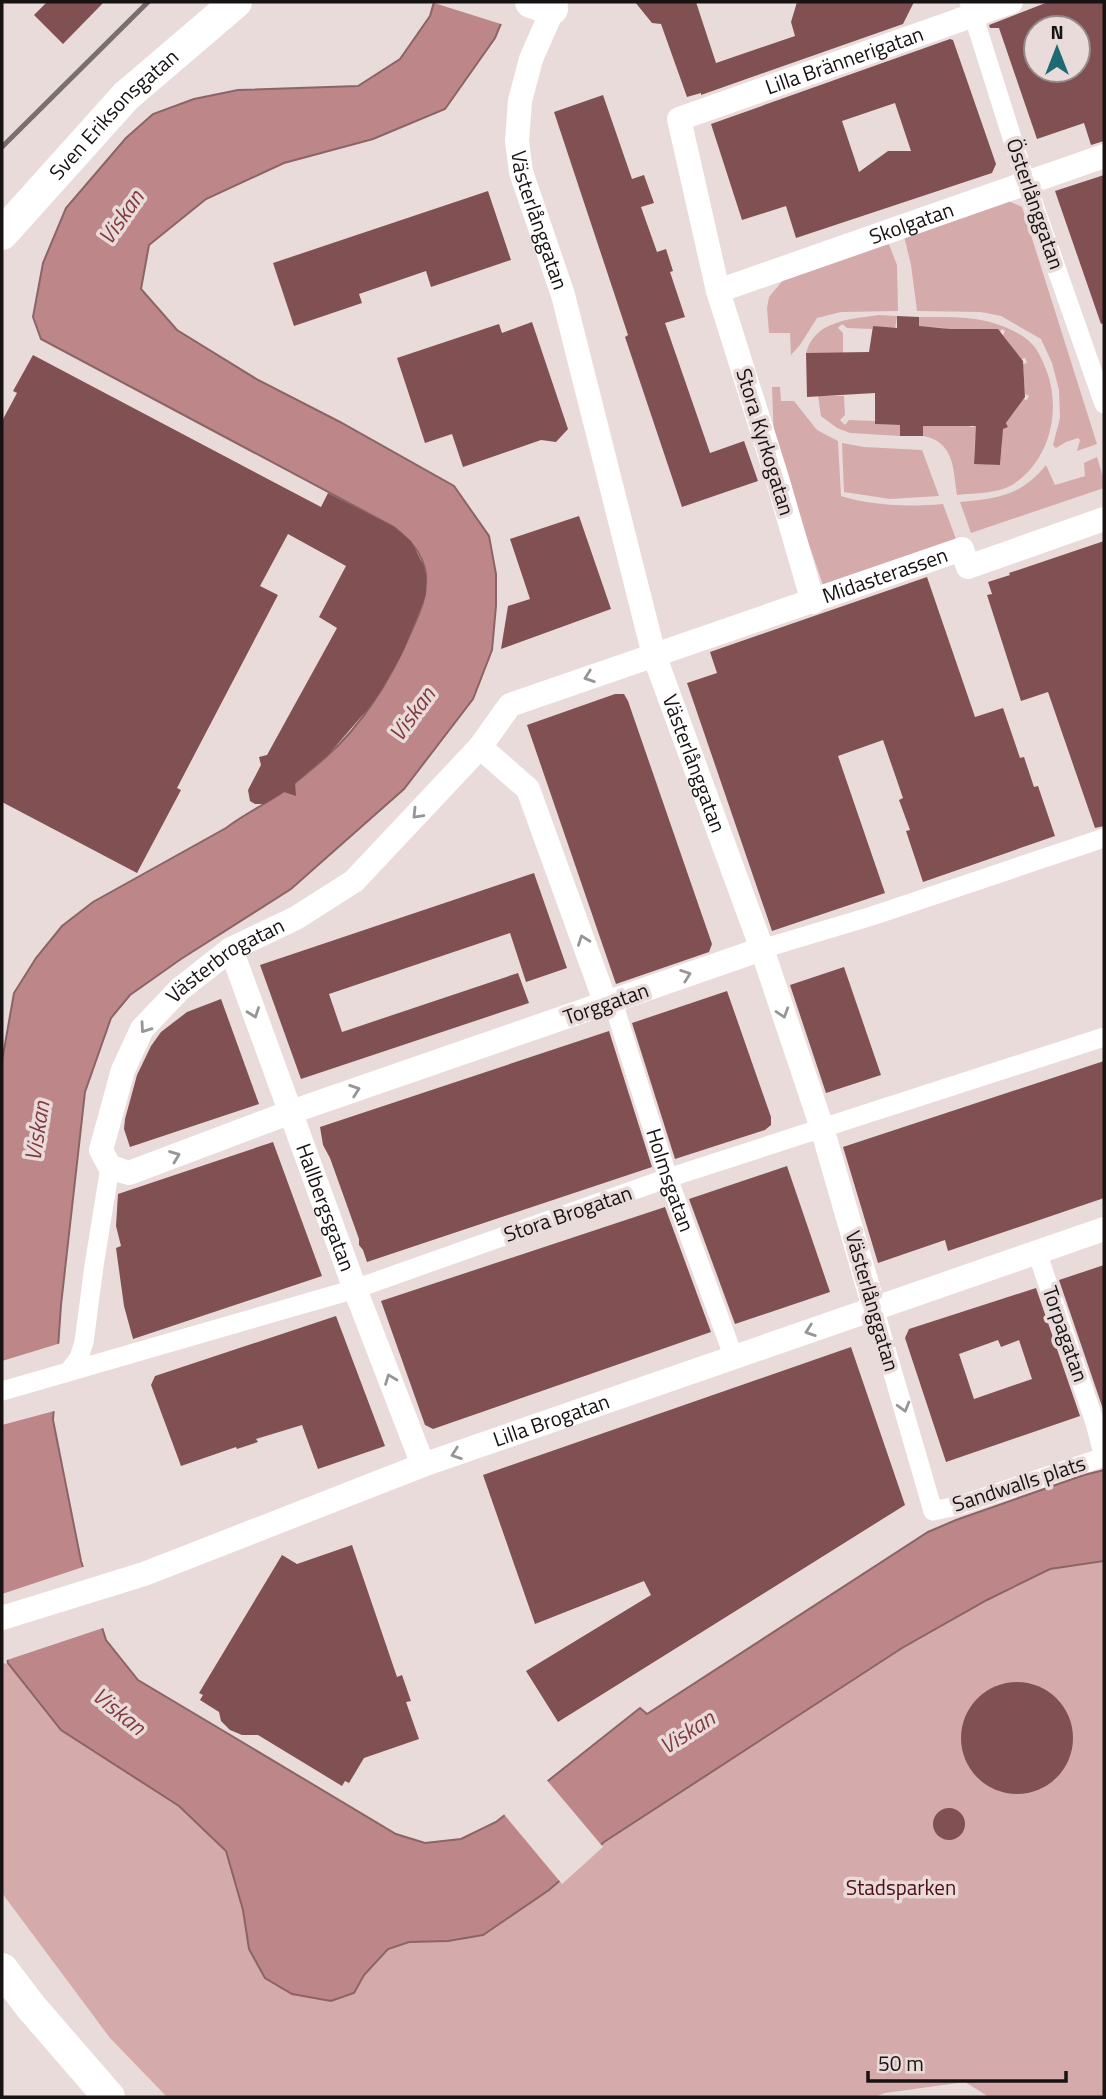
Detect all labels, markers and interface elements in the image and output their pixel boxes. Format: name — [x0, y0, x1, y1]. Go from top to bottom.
north arrow — [1022, 14, 1092, 84]
street label: Lilla Brännerigatan — [761, 17, 928, 102]
text: N — [1050, 17, 1064, 46]
street label: Sven Eriksonsgatan — [41, 41, 185, 187]
street label: Österlånggatan — [999, 134, 1073, 274]
street label: Västerlånggatan — [503, 148, 577, 294]
water label: Viskan — [89, 182, 152, 251]
street label: Skolgatan — [865, 193, 958, 252]
street label: Stora Kyrkogatan — [728, 364, 804, 519]
street label: Midasterassen — [818, 538, 952, 611]
one-way arrow — [583, 669, 596, 683]
water label: Viskan — [380, 679, 444, 748]
street label: Västerlånggatan — [655, 690, 735, 837]
one-way arrow — [412, 806, 425, 819]
street label: Västerbrogatan — [158, 909, 289, 1010]
one-way arrow — [577, 934, 591, 946]
one-way arrow — [680, 969, 692, 983]
street label: Torggatan — [559, 973, 653, 1033]
one-way arrow — [246, 1006, 260, 1018]
one-way arrow — [775, 1007, 789, 1019]
one-way arrow — [141, 1020, 153, 1033]
one-way arrow — [349, 1084, 361, 1098]
water label: Viskan — [15, 1098, 59, 1163]
street label: Holmsgatan — [638, 1124, 703, 1236]
street label: Hallbergsgatan — [288, 1138, 364, 1276]
one-way arrow — [168, 1150, 180, 1164]
street label: Stora Brogatan — [499, 1176, 636, 1250]
street label: Västerlånggatan — [838, 1227, 908, 1375]
street label: Torpagatan — [1035, 1281, 1097, 1386]
one-way arrow — [804, 1323, 816, 1337]
one-way arrow — [384, 1374, 398, 1386]
street label: Lilla Brogatan — [489, 1385, 613, 1455]
one-way arrow — [895, 1401, 910, 1413]
one-way arrow — [451, 1446, 463, 1460]
street label: Sandwalls plats — [948, 1446, 1089, 1520]
water label: Viskan — [85, 1678, 154, 1743]
water label: Viskan — [652, 1700, 722, 1763]
park label: Stadsparken — [846, 1871, 956, 1903]
scale bar — [868, 2039, 1066, 2084]
text: 50 m — [878, 2047, 924, 2079]

